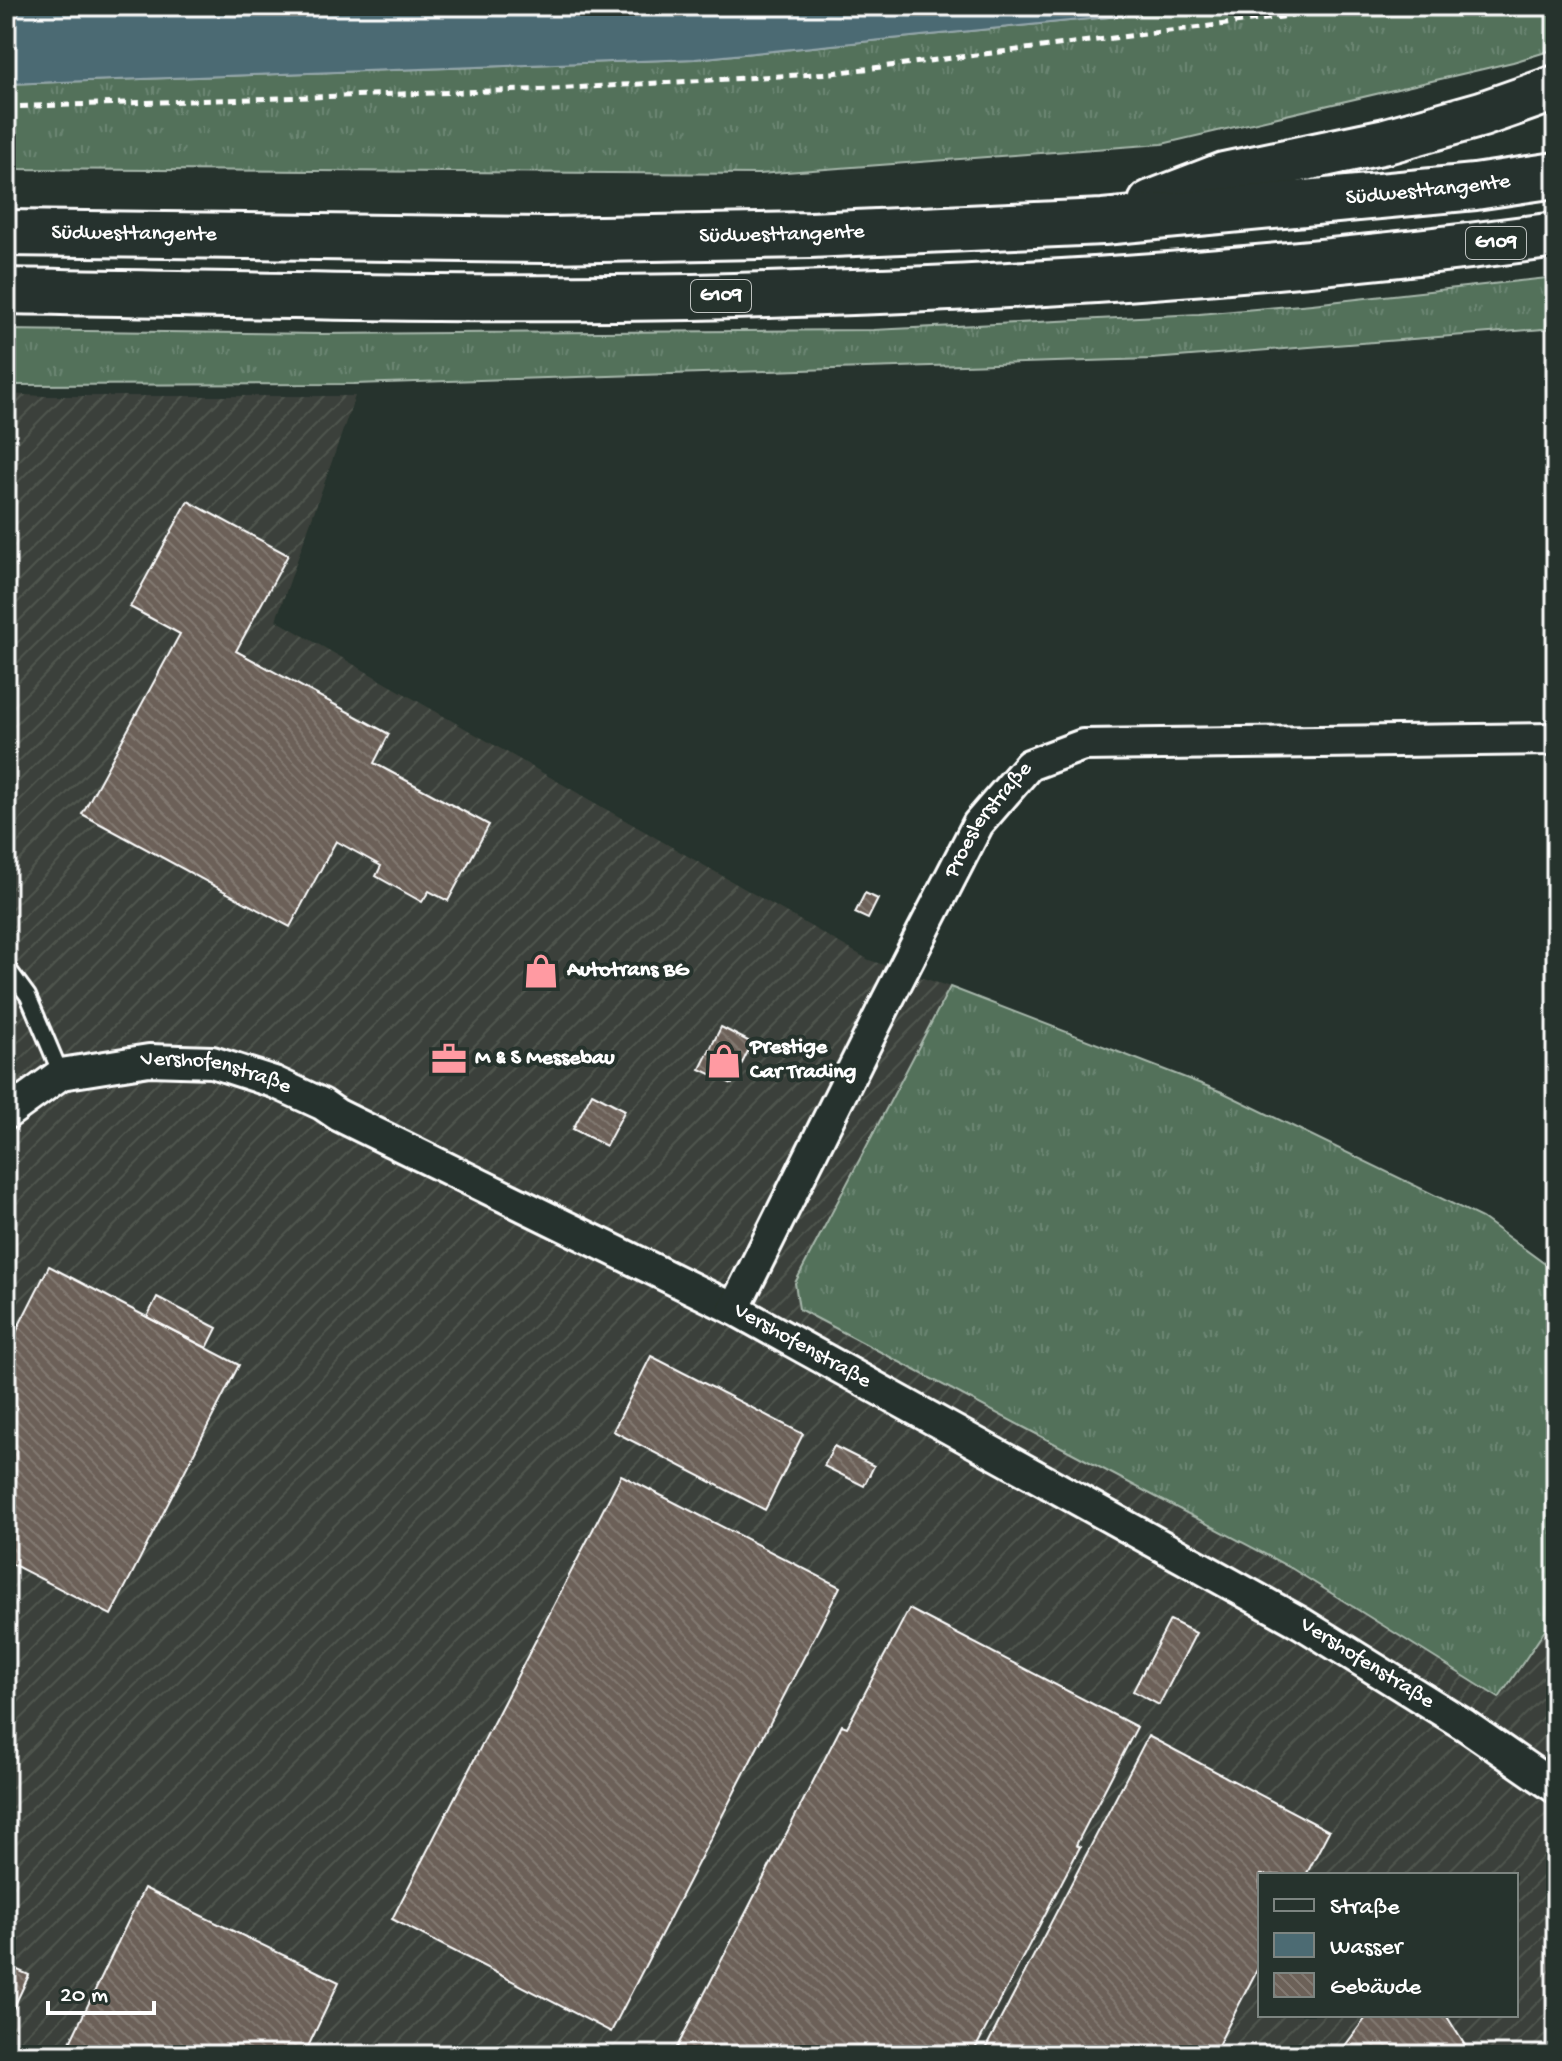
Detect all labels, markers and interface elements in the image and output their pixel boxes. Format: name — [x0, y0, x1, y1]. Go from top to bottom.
street label: Südwesttangente — [1345, 169, 1513, 212]
street label: Südwesttangente — [699, 220, 866, 250]
street label: Südwesttangente — [51, 221, 217, 249]
road number: G109 — [1466, 227, 1526, 259]
road number: G109 — [691, 280, 751, 312]
street label: Proeslerstraße — [939, 756, 1039, 884]
shop icon: Autotrans BG — [522, 952, 560, 990]
place label: Autotrans BG — [566, 958, 690, 984]
place label: Prestige Car Trading — [749, 1035, 857, 1086]
office icon: M & S Messebau — [430, 1040, 468, 1078]
shop icon: Prestige Car Trading — [705, 1042, 743, 1080]
street label: Vershofenstraße — [138, 1046, 296, 1101]
place label: M & S Messebau — [475, 1046, 615, 1072]
street label: Vershofenstraße — [728, 1298, 876, 1395]
street label: Vershofenstraße — [1294, 1612, 1439, 1716]
legend — [1258, 1873, 1518, 2017]
text: Straße — [1330, 1894, 1400, 1923]
text: Wasser — [1330, 1934, 1405, 1963]
scale bar — [48, 1965, 154, 2015]
text: Gebäude — [1330, 1974, 1422, 2003]
text: 20 m — [60, 1982, 108, 2011]

